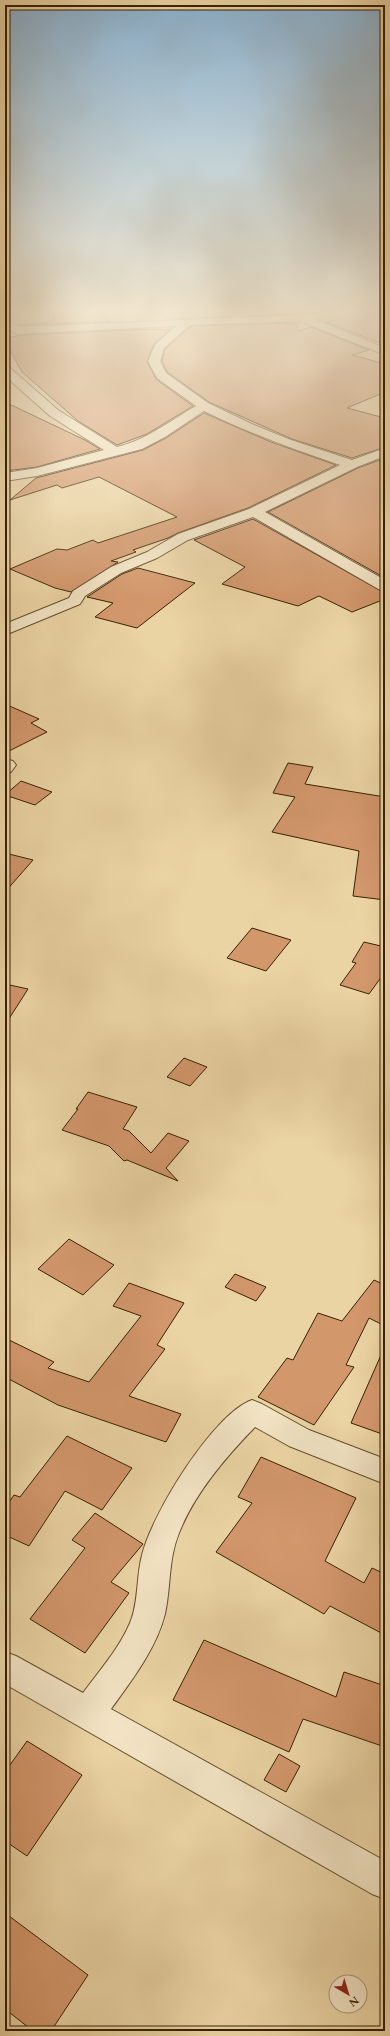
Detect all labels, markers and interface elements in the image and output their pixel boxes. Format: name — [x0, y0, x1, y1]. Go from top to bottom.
north arrow — [328, 1974, 368, 2014]
text: N — [346, 1994, 362, 2010]

